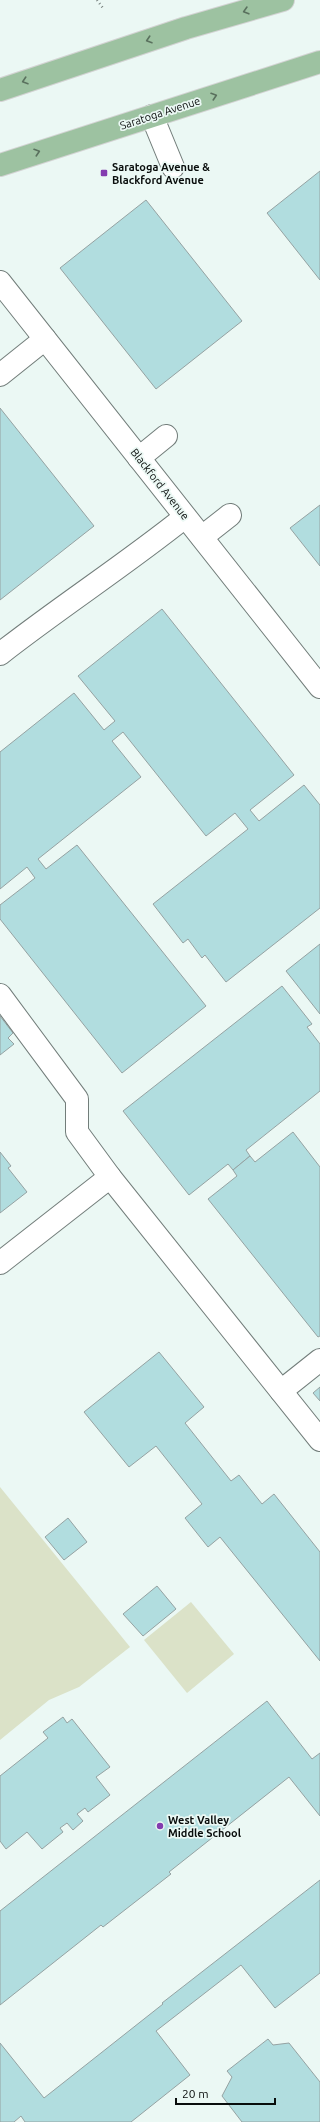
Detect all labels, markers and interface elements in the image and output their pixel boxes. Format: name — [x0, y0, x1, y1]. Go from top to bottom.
one-way arrow — [242, 6, 249, 15]
one-way arrow — [145, 36, 152, 44]
one-way arrow — [22, 76, 29, 85]
one-way arrow — [210, 92, 217, 101]
street label: Saratoga Avenue — [118, 94, 202, 132]
one-way arrow — [33, 149, 40, 157]
place label: Saratoga Avenue & Blackford Avenue — [112, 161, 210, 186]
marker: Saratoga Avenue & Blackford Avenue — [99, 168, 109, 178]
street label: Blackford Avenue — [128, 446, 192, 522]
place label: West Valley Middle School — [168, 1814, 242, 1839]
marker: West Valley Middle School — [155, 1821, 165, 1831]
scale bar — [176, 2080, 275, 2106]
text: 20 m — [182, 2087, 209, 2100]

